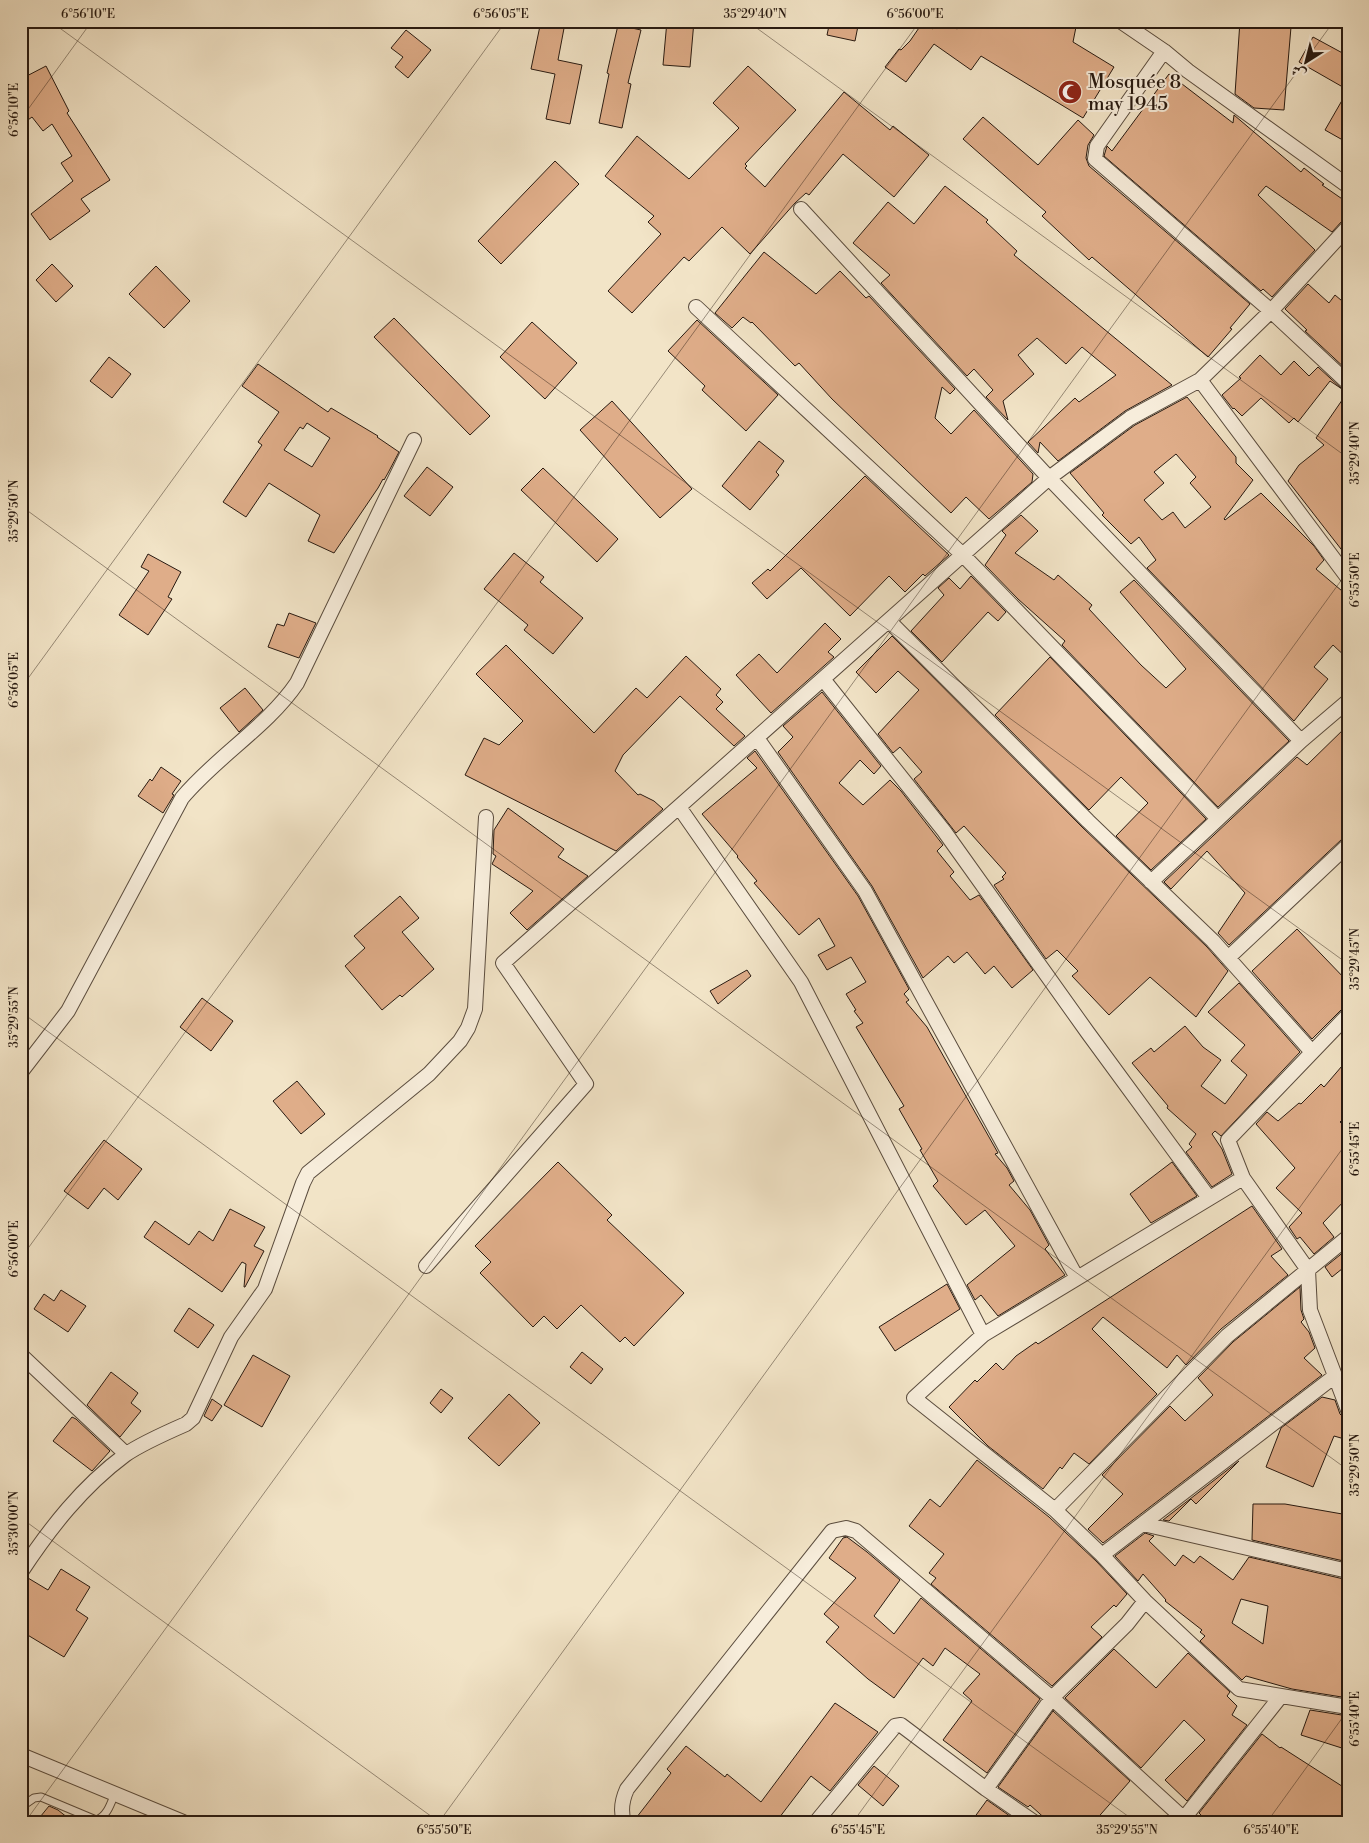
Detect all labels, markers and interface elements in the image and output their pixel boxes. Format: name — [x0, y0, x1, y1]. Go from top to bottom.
text: 6°56'10"E — [61, 7, 115, 22]
text: 6°56'05"E — [473, 7, 529, 22]
text: 35°29'40"N — [723, 7, 787, 22]
text: 6°56'00"E — [886, 7, 944, 22]
north arrow — [1282, 38, 1332, 88]
text: ش — [1288, 60, 1310, 83]
place label: Mosquée 8 may 1945 — [1088, 70, 1181, 116]
mosque icon: Mosquée 8 may 1945 — [1057, 79, 1083, 105]
text: 6°56'10"E — [7, 83, 22, 137]
text: 35°29'40"N — [1348, 421, 1363, 485]
text: 35°29'50"N — [7, 480, 22, 542]
text: 6°55'50"E — [1348, 552, 1363, 608]
text: 6°56'05"E — [7, 652, 22, 708]
text: 35°29'45"N — [1348, 928, 1363, 990]
text: 35°29'55"N — [7, 986, 22, 1048]
text: 6°55'45"E — [1348, 1122, 1363, 1176]
text: 6°56'00"E — [7, 1220, 22, 1278]
text: 35°29'50"N — [1348, 1434, 1363, 1496]
text: 35°30'00"N — [7, 1491, 22, 1555]
text: 6°55'40"E — [1348, 1691, 1363, 1747]
text: 6°55'50"E — [416, 1823, 472, 1838]
text: 6°55'45"E — [831, 1823, 885, 1838]
text: 35°29'55"N — [1096, 1823, 1158, 1838]
text: 6°55'40"E — [1243, 1823, 1299, 1838]

